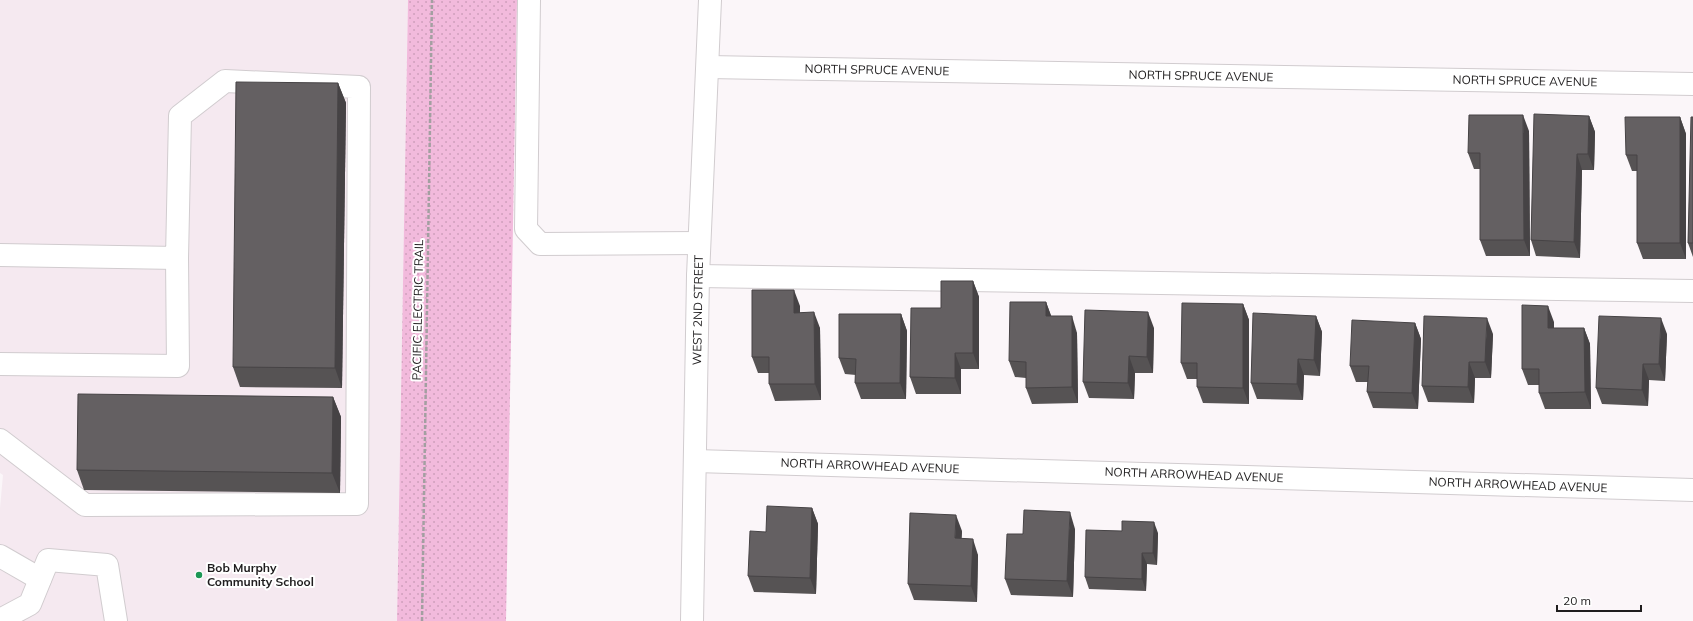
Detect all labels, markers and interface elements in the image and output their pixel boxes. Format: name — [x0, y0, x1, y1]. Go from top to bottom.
street label: NORTH SPRUCE AVENUE — [804, 61, 950, 78]
street label: NORTH SPRUCE AVENUE — [1128, 67, 1274, 84]
street label: NORTH SPRUCE AVENUE — [1452, 72, 1598, 89]
street label: PACIFIC ELECTRIC TRAIL — [409, 239, 426, 380]
street label: WEST 2ND STREET — [689, 254, 706, 365]
street label: NORTH ARROWHEAD AVENUE — [780, 455, 960, 476]
street label: NORTH ARROWHEAD AVENUE — [1104, 464, 1284, 485]
street label: NORTH ARROWHEAD AVENUE — [1428, 474, 1608, 495]
place label: Bob Murphy Community School — [207, 560, 314, 589]
marker: Bob Murphy Community School — [194, 570, 204, 580]
scale bar — [1557, 587, 1641, 613]
text: 20 m — [1563, 593, 1591, 608]

